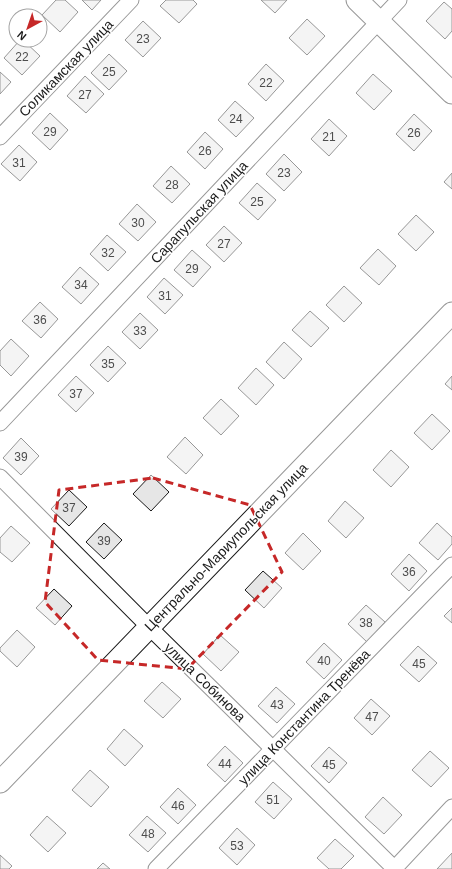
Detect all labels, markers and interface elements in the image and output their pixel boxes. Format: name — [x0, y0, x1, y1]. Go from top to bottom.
north arrow — [8, 8, 48, 48]
street label: Соликамская улица — [16, 16, 117, 120]
text: N — [15, 28, 28, 43]
house number: 23 — [136, 32, 150, 46]
house number: 22 — [15, 50, 29, 64]
house number: 25 — [102, 65, 116, 79]
house number: 22 — [259, 76, 273, 90]
house number: 27 — [78, 88, 92, 102]
house number: 24 — [229, 112, 243, 126]
house number: 29 — [43, 125, 57, 139]
house number: 26 — [407, 126, 421, 140]
house number: 21 — [322, 130, 336, 144]
house number: 26 — [198, 144, 212, 158]
house number: 31 — [12, 156, 26, 170]
street label: Сарапульская улица — [147, 157, 251, 267]
house number: 23 — [277, 166, 291, 180]
house number: 28 — [165, 178, 179, 192]
house number: 25 — [250, 195, 264, 209]
house number: 30 — [131, 216, 145, 230]
house number: 27 — [217, 237, 231, 251]
house number: 32 — [101, 246, 115, 260]
house number: 29 — [185, 262, 199, 276]
house number: 34 — [74, 278, 88, 292]
house number: 31 — [158, 289, 172, 303]
house number: 36 — [33, 313, 47, 327]
house number: 33 — [133, 324, 147, 338]
house number: 35 — [101, 357, 115, 371]
house number: 37 — [69, 387, 83, 401]
house number: 39 — [14, 450, 28, 464]
street label: Центрально-Мариупольская улица — [141, 459, 311, 634]
house number: 37 — [62, 501, 76, 515]
house number: 39 — [97, 534, 111, 548]
house number: 36 — [402, 565, 416, 579]
house number: 38 — [359, 616, 373, 630]
street label: улица Собинова — [161, 639, 249, 725]
street label: улица Константина Тренёва — [235, 646, 373, 788]
house number: 40 — [317, 654, 331, 668]
house number: 45 — [412, 657, 426, 671]
house number: 43 — [270, 698, 284, 712]
house number: 47 — [365, 710, 379, 724]
house number: 44 — [218, 757, 232, 771]
house number: 45 — [322, 758, 336, 772]
house number: 51 — [266, 793, 280, 807]
house number: 46 — [171, 799, 185, 813]
house number: 48 — [141, 827, 155, 841]
house number: 53 — [230, 839, 244, 853]

